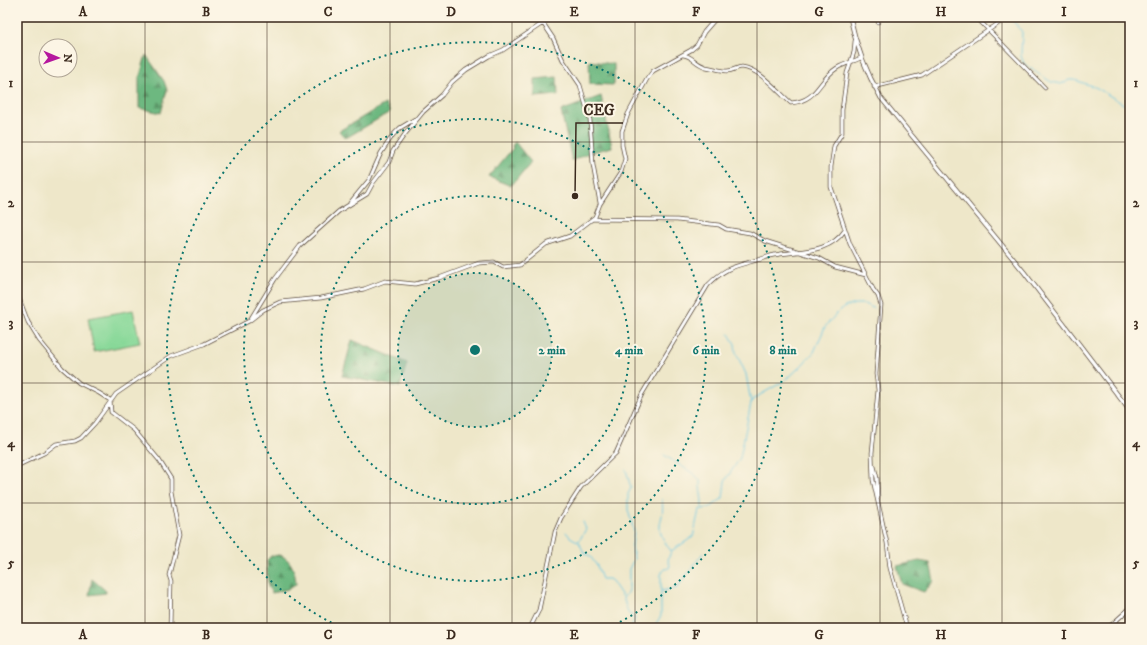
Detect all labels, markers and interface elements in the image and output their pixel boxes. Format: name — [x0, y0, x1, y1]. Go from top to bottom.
text: A — [78, 4, 88, 20]
text: B — [202, 4, 210, 20]
text: C — [324, 4, 333, 20]
text: D — [446, 4, 456, 20]
text: E — [569, 4, 579, 20]
text: F — [692, 4, 701, 20]
text: G — [814, 4, 824, 20]
text: H — [936, 4, 947, 20]
text: I — [1061, 4, 1067, 20]
north arrow — [38, 38, 78, 78]
text: N — [60, 54, 74, 63]
text: 1 — [9, 75, 14, 91]
text: 1 — [1134, 75, 1139, 91]
callout: CEG — [576, 96, 623, 123]
text: CEG — [583, 101, 615, 120]
text: 2 — [8, 195, 15, 211]
text: 2 — [1133, 195, 1140, 211]
text: 3 — [9, 315, 14, 331]
text: 3 — [1134, 315, 1139, 331]
centre of rings — [468, 343, 482, 357]
text: 2 min — [539, 343, 566, 358]
text: 4 min — [614, 343, 644, 358]
text: 6 min — [692, 343, 720, 358]
text: 8 min — [770, 343, 797, 358]
text: 4 — [6, 435, 15, 452]
text: 4 — [1131, 435, 1140, 452]
text: 5 — [7, 555, 15, 571]
text: 5 — [1132, 555, 1140, 571]
text: A — [78, 627, 88, 643]
text: B — [202, 627, 210, 643]
text: C — [324, 627, 333, 643]
text: D — [446, 627, 456, 643]
text: E — [569, 627, 579, 643]
text: F — [692, 627, 701, 643]
text: G — [814, 627, 824, 643]
text: H — [936, 627, 947, 643]
text: I — [1061, 627, 1067, 643]

